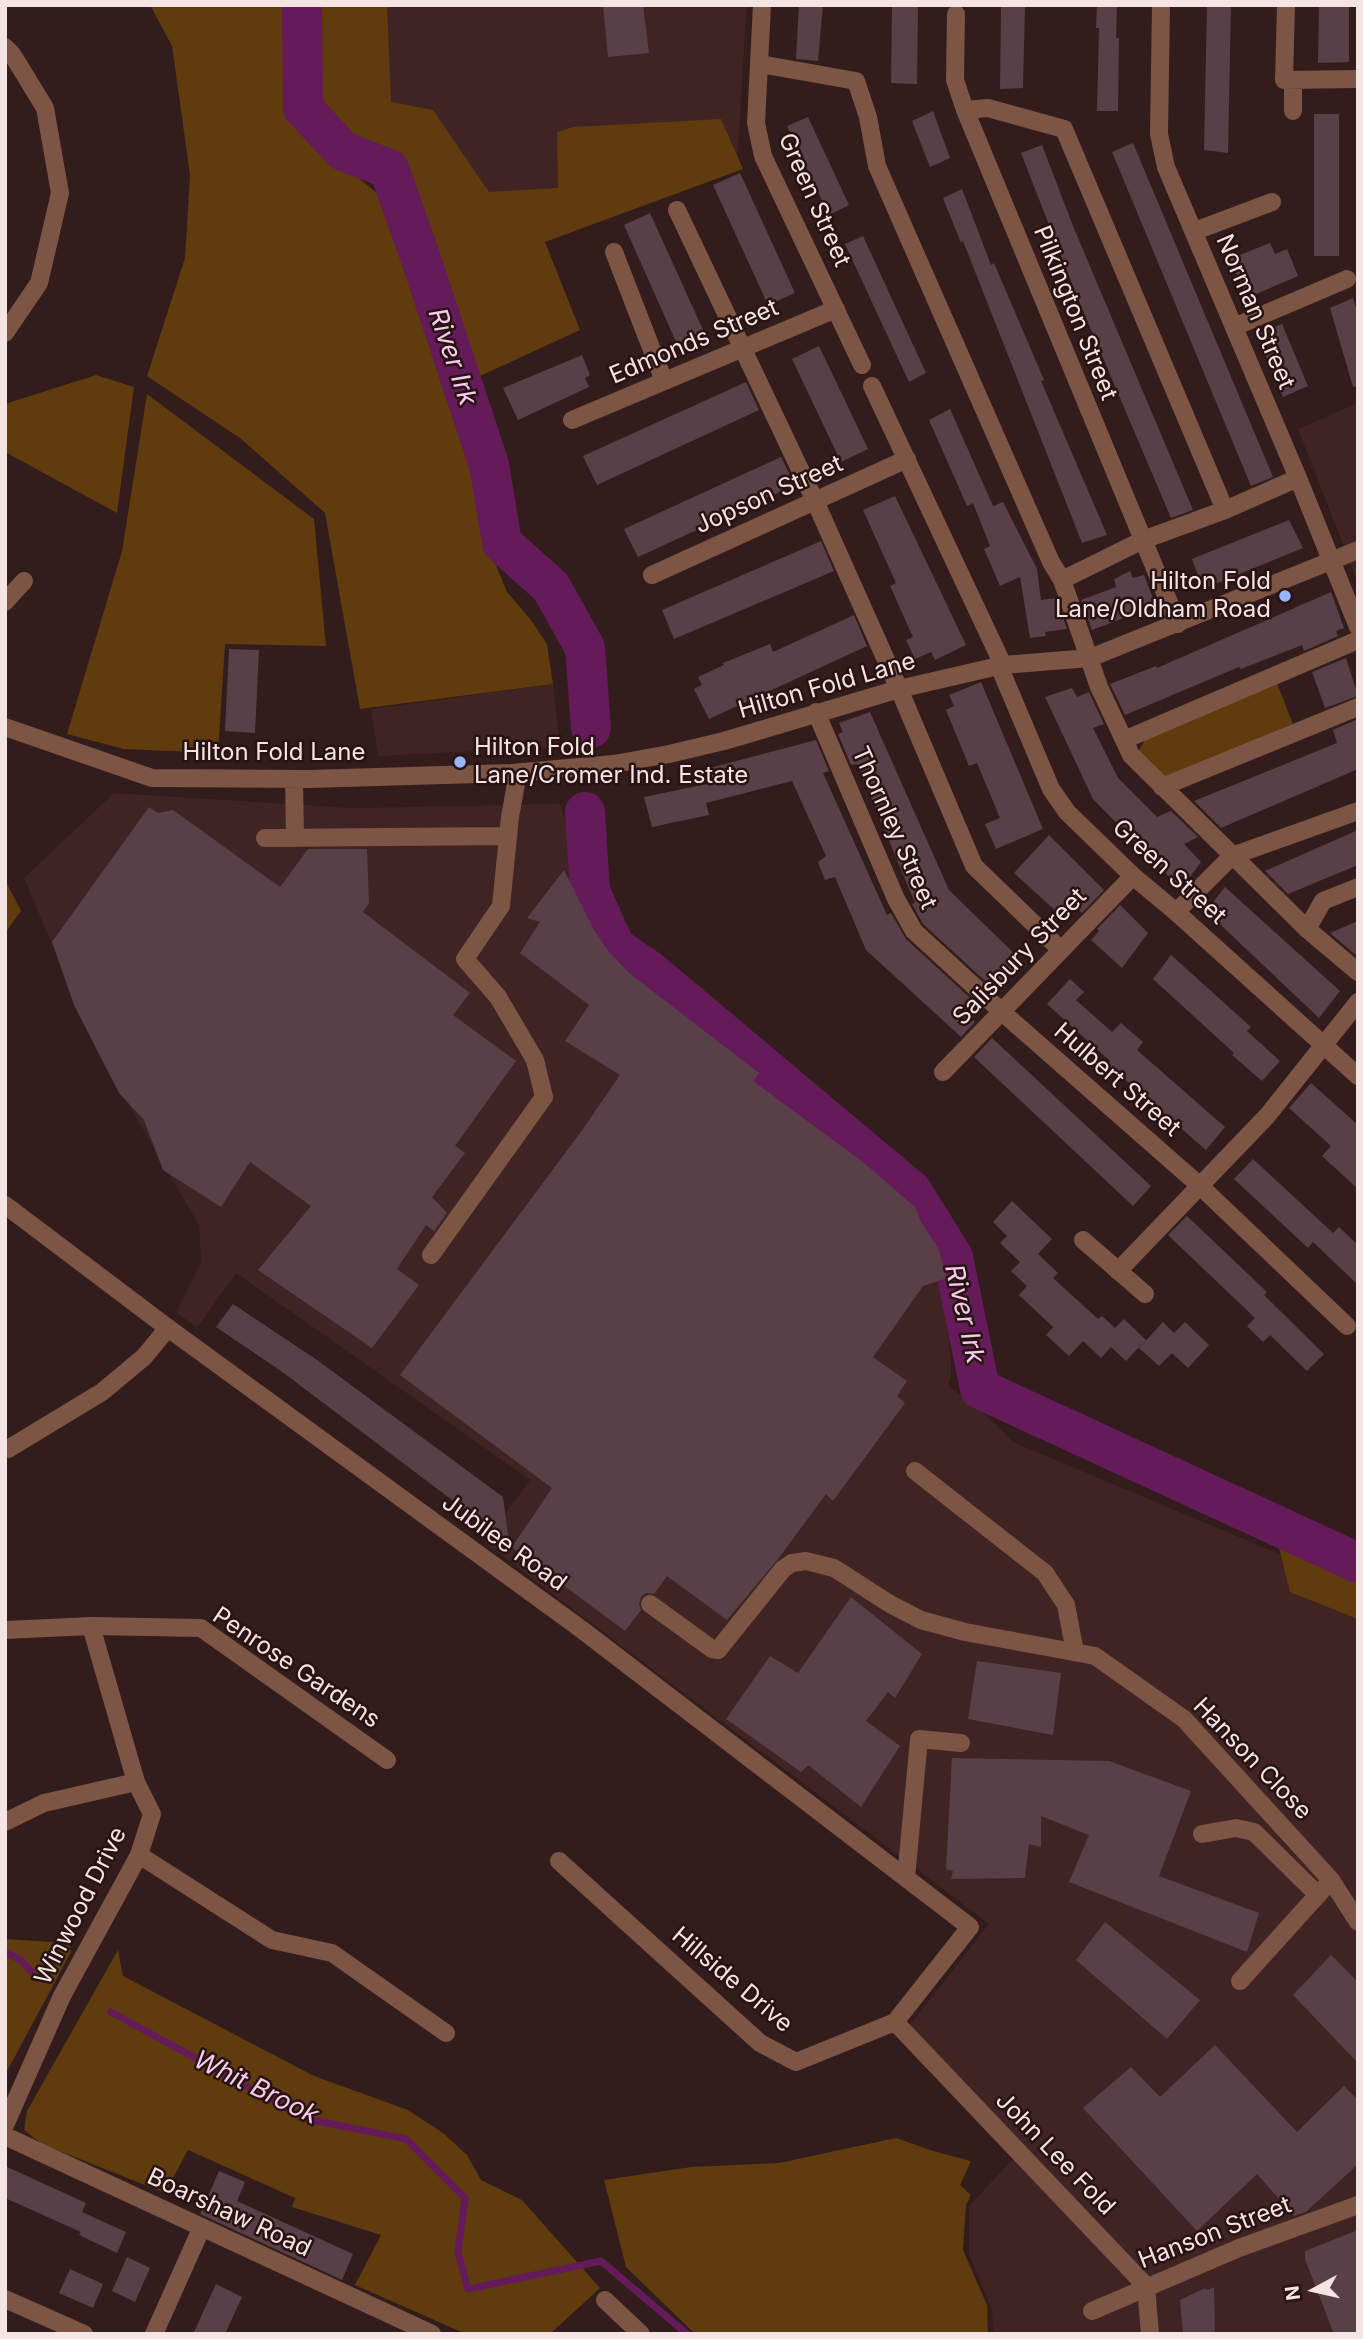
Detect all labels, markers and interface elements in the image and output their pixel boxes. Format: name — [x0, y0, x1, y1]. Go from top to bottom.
street label: Green Street — [772, 129, 856, 271]
street label: Pilkington Street — [1027, 222, 1123, 404]
street label: Norman Street — [1210, 230, 1300, 394]
street label: Edmonds Street — [605, 293, 783, 391]
water label: River Irk — [421, 304, 483, 410]
street label: Jopson Street — [691, 450, 847, 540]
place label: Hilton Fold Lane/Oldham Road — [1055, 568, 1271, 624]
marker: Hilton Fold Lane/Oldham Road — [1277, 588, 1293, 604]
street label: Hilton Fold Lane — [735, 647, 919, 725]
place label: Hilton Fold Lane/Cromer Ind. Estate — [474, 734, 748, 790]
street label: Hilton Fold Lane — [183, 739, 365, 767]
street label: Thornley Street — [845, 742, 943, 914]
marker: Hilton Fold Lane/Cromer Ind. Estate — [452, 754, 468, 770]
street label: Green Street — [1106, 813, 1232, 931]
street label: Salisbury Street — [947, 882, 1093, 1032]
street label: Hulbert Street — [1048, 1017, 1186, 1143]
water label: River Irk — [937, 1261, 991, 1367]
street label: Jubilee Road — [436, 1488, 572, 1598]
street label: Penrose Gardens — [207, 1601, 385, 1735]
street label: Hanson Close — [1187, 1692, 1317, 1826]
street label: Winwood Drive — [29, 1823, 133, 1989]
street label: Hillside Drive — [666, 1921, 798, 2039]
water label: Whit Brook — [188, 2044, 324, 2132]
street label: John Lee Fold — [989, 2087, 1121, 2221]
street label: Boarshaw Road — [142, 2162, 316, 2264]
street label: Hanson Street — [1135, 2191, 1295, 2275]
north arrow — [1279, 2255, 1349, 2325]
text: N — [1280, 2284, 1305, 2302]

